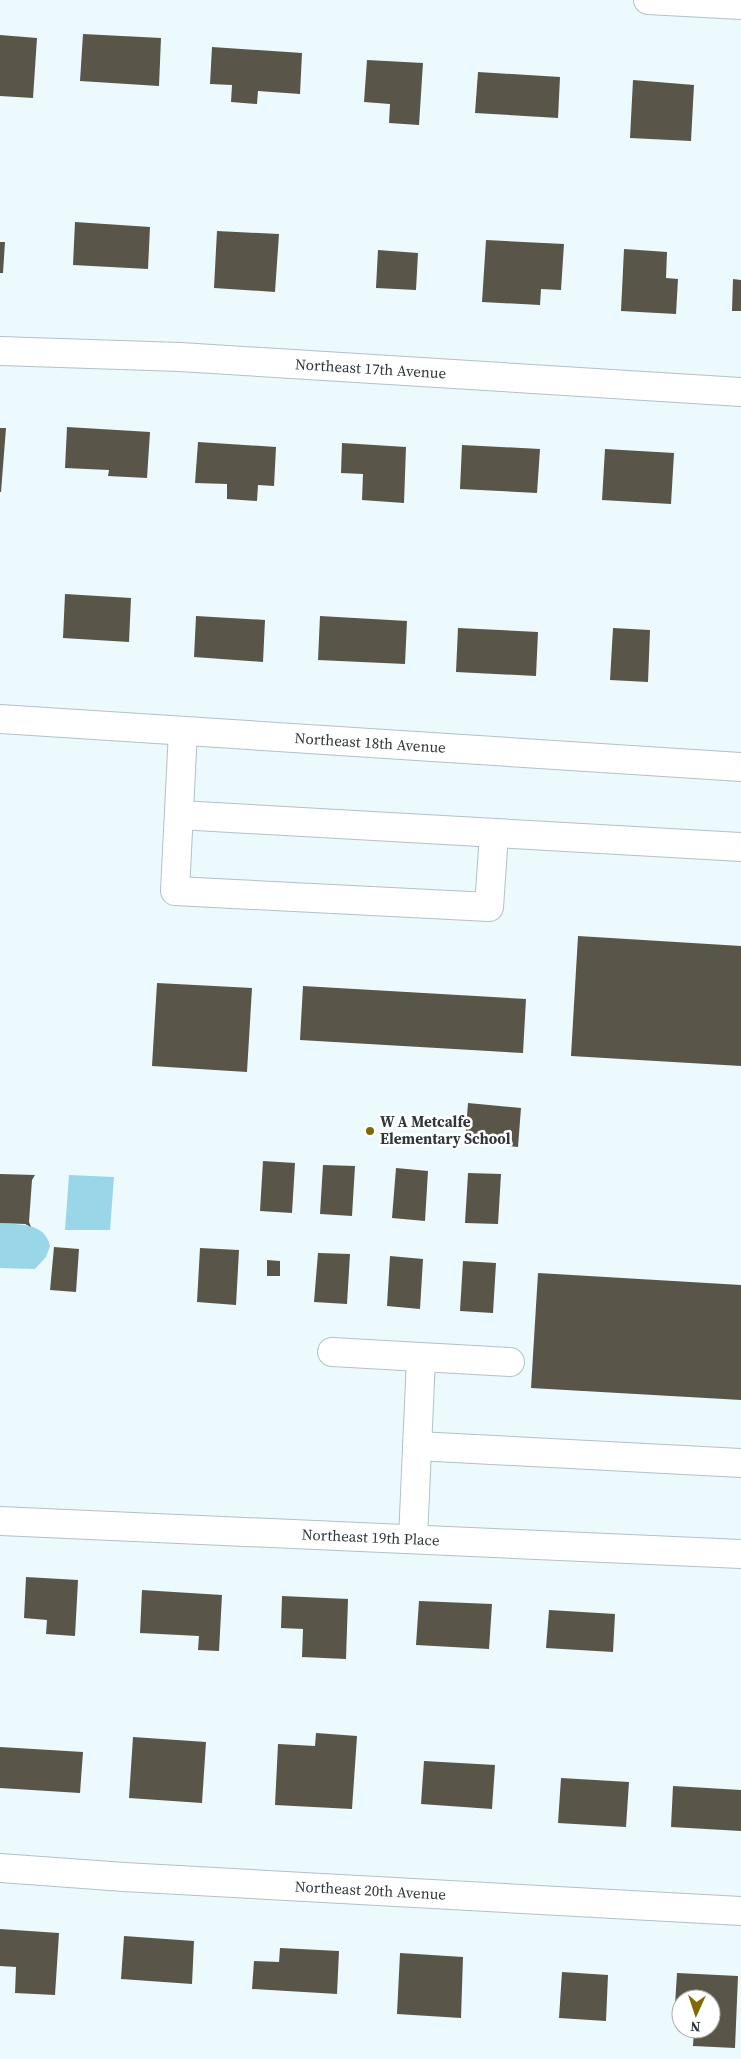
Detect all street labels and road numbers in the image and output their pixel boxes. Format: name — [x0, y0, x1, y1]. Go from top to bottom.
street label: Northeast 17th Avenue — [294, 353, 447, 384]
street label: Northeast 18th Avenue — [294, 727, 447, 758]
street label: Northeast 19th Place — [301, 1523, 440, 1551]
street label: Northeast 20th Avenue — [294, 1875, 447, 1905]

